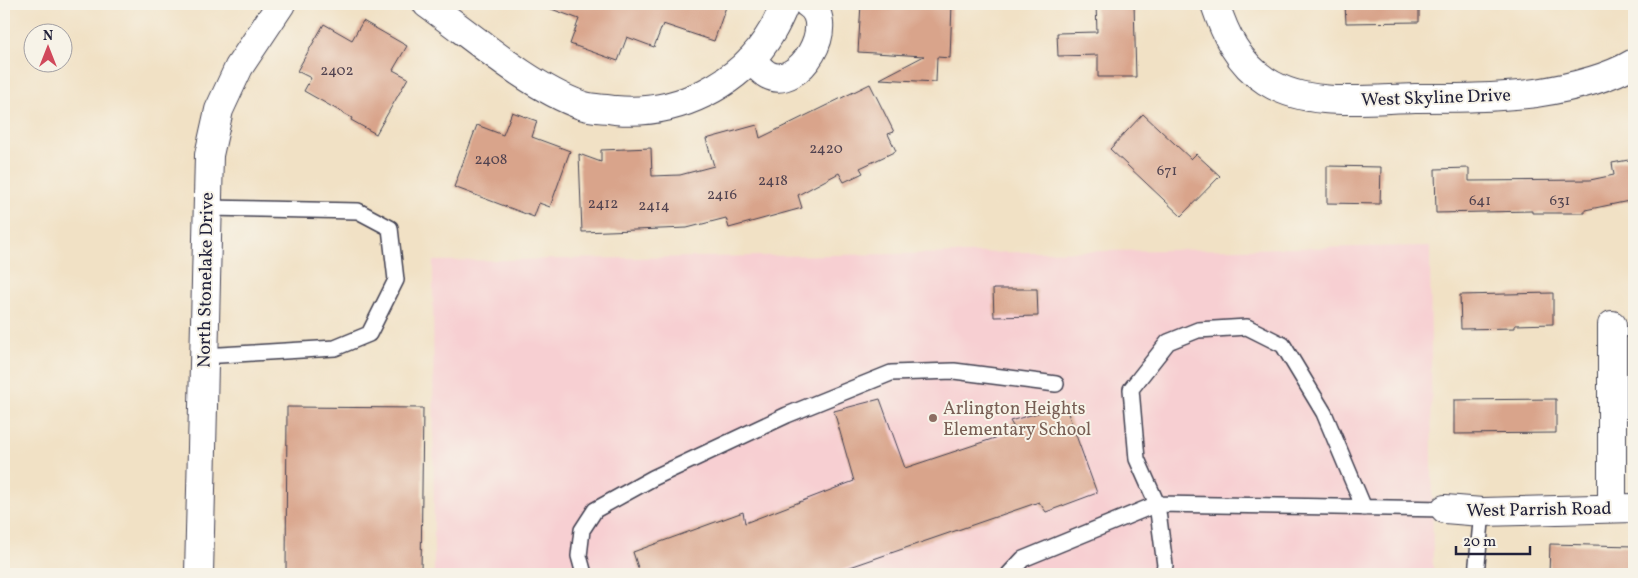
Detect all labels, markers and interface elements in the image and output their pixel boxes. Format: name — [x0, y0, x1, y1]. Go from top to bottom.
north arrow — [22, 22, 72, 72]
text: N — [43, 27, 53, 46]
house number: 2402 — [320, 61, 354, 82]
street label: West Skyline Drive — [1361, 83, 1511, 114]
house number: 2420 — [809, 139, 843, 160]
house number: 2408 — [475, 150, 507, 171]
house number: 671 — [1157, 161, 1177, 182]
house number: 2418 — [758, 171, 788, 192]
house number: 2416 — [707, 185, 737, 206]
house number: 641 — [1469, 191, 1491, 212]
house number: 631 — [1550, 191, 1570, 212]
street label: North Stonelake Drive — [192, 192, 221, 368]
house number: 2412 — [588, 194, 618, 215]
house number: 2414 — [638, 196, 670, 217]
place label: Arlington Heights Elementary School — [943, 397, 1091, 443]
marker: Arlington Heights Elementary School — [927, 412, 939, 424]
street label: West Parrish Road — [1466, 497, 1612, 524]
scale bar — [1456, 523, 1529, 555]
text: 20 m — [1463, 532, 1496, 553]

